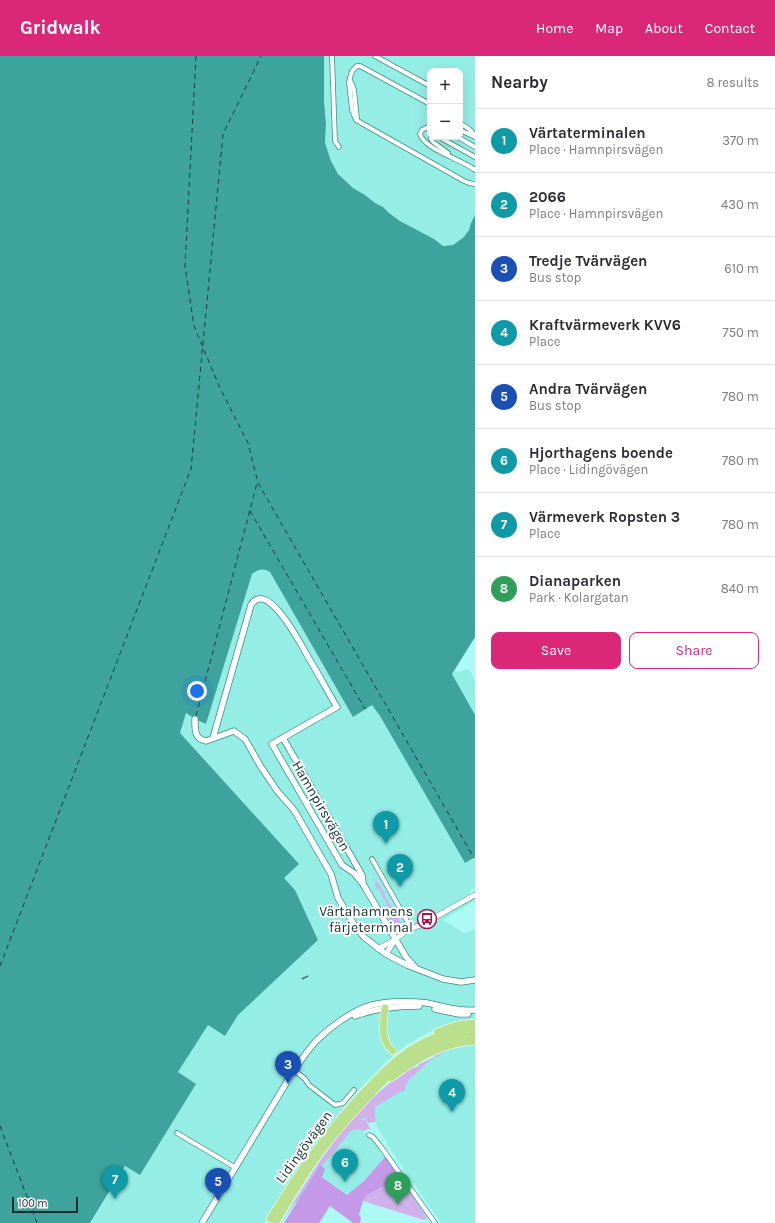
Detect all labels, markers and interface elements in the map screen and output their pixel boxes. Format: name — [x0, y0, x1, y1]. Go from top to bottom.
text: Gridwalk — [20, 17, 101, 39]
text: Home — [536, 20, 573, 37]
text: Map — [595, 20, 623, 37]
text: About — [645, 20, 683, 37]
text: Contact — [705, 20, 755, 37]
map controls — [427, 68, 463, 140]
button: + — [427, 68, 463, 104]
text: Nearby — [491, 72, 548, 92]
text: 8 results — [706, 75, 759, 90]
button: − — [427, 104, 463, 140]
text: Värtaterminalen — [529, 124, 646, 142]
text: 1 — [502, 133, 506, 148]
text: 370 m — [722, 133, 759, 148]
text: Place · Hamnpirsvägen — [529, 142, 663, 157]
text: 2066 — [529, 188, 566, 206]
text: 2 — [500, 197, 508, 212]
text: 430 m — [721, 197, 759, 212]
text: Place · Hamnpirsvägen — [529, 206, 663, 221]
text: Tredje Tvärvägen — [529, 252, 647, 270]
text: 3 — [500, 261, 508, 276]
text: 610 m — [724, 261, 759, 276]
text: Bus stop — [529, 270, 581, 285]
text: Kraftvärmeverk KVV6 — [529, 316, 681, 334]
text: 4 — [500, 325, 508, 340]
text: 750 m — [723, 325, 759, 340]
text: Place — [529, 334, 560, 349]
text: Andra Tvärvägen — [529, 380, 647, 398]
text: 5 — [500, 389, 508, 404]
text: 780 m — [722, 389, 759, 404]
text: Bus stop — [529, 398, 581, 413]
text: Hjorthagens boende — [529, 444, 673, 462]
text: 6 — [500, 453, 508, 468]
text: 780 m — [722, 453, 759, 468]
text: Place · Lidingövägen — [529, 462, 648, 477]
text: Värmeverk Ropsten 3 — [529, 508, 680, 526]
text: 7 — [501, 517, 507, 532]
text: 780 m — [722, 517, 759, 532]
text: Place — [529, 526, 560, 541]
text: Dianaparken — [529, 572, 621, 590]
text: 8 — [500, 581, 508, 596]
text: 840 m — [721, 581, 759, 596]
text: Park · Kolargatan — [529, 590, 629, 605]
button: Save — [491, 632, 621, 669]
button: Share — [629, 632, 759, 669]
your location — [187, 681, 207, 701]
street label: Hamnpirsvägen — [288, 758, 354, 854]
pin: 1 — [373, 811, 399, 844]
pin: 2 — [387, 854, 413, 887]
place label: Värtahamnens färjeterminal — [319, 903, 413, 936]
bus stop icon: Värtahamnens färjeterminal — [416, 908, 438, 930]
pin: 3 — [275, 1051, 301, 1084]
pin: 4 — [439, 1079, 465, 1112]
street label: Lidingövägen — [272, 1107, 336, 1187]
pin: 6 — [332, 1149, 358, 1182]
pin: 7 — [102, 1166, 128, 1199]
pin: 5 — [205, 1168, 231, 1201]
pin: 8 — [385, 1172, 411, 1205]
scale bar — [12, 1195, 78, 1214]
text: 100 m — [18, 1197, 48, 1210]

